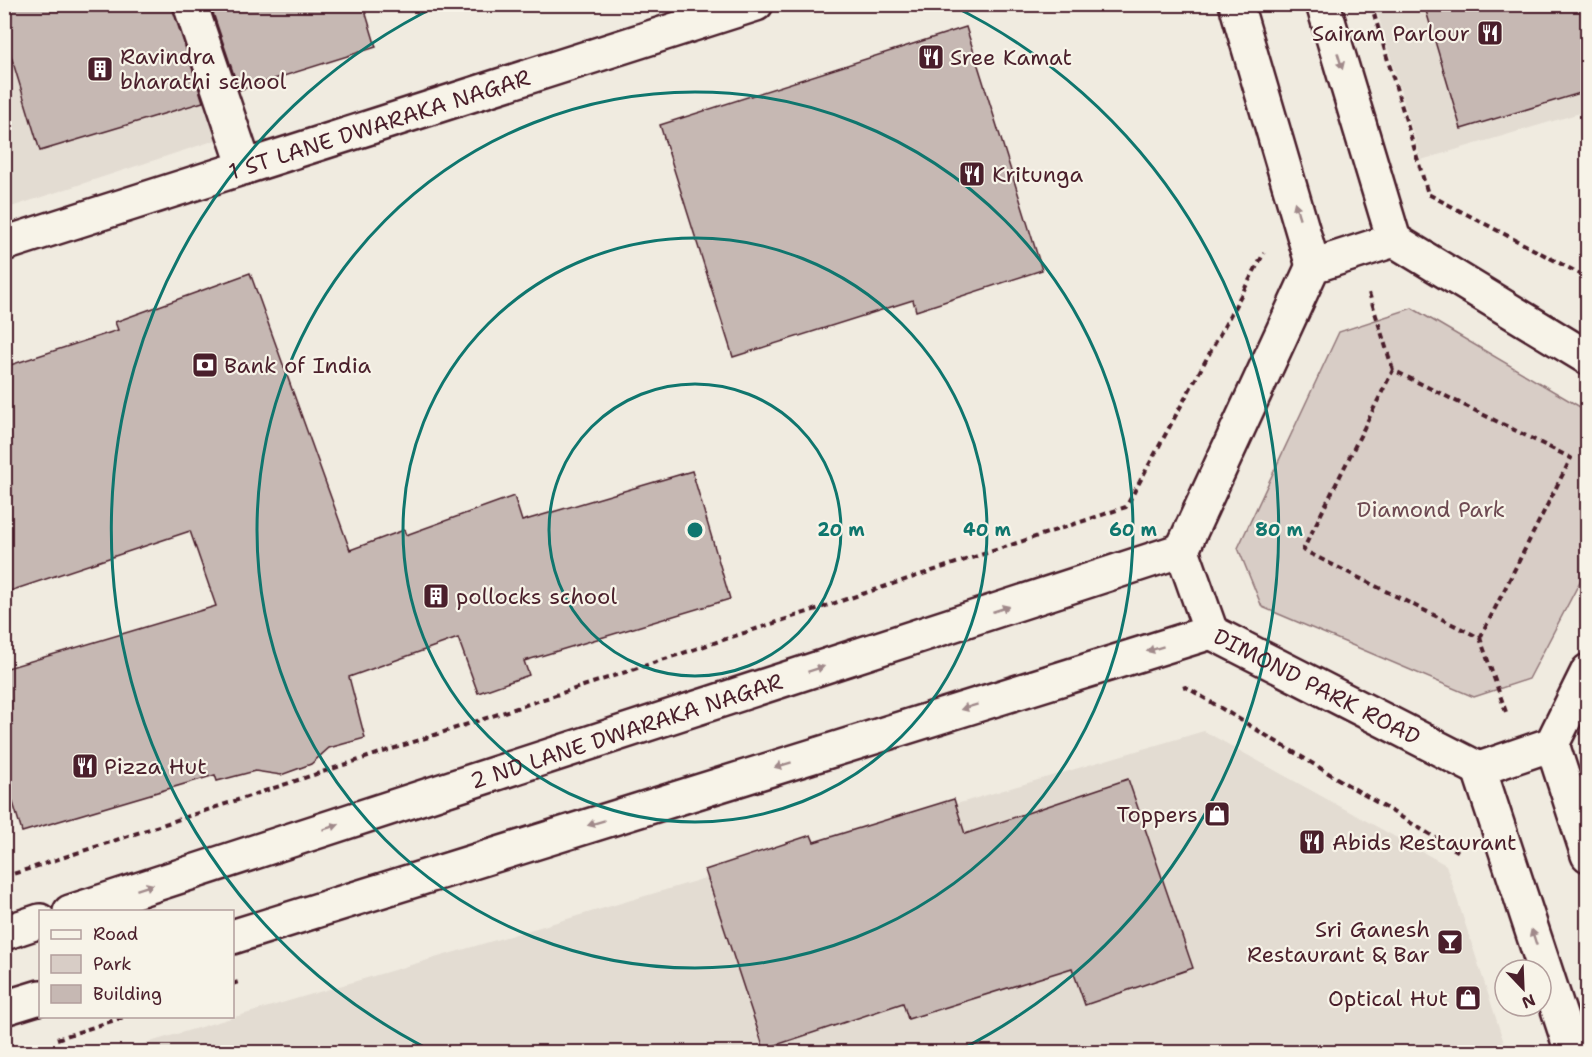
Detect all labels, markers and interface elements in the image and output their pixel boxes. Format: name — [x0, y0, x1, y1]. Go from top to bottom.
restaurant icon: Sairam Parlour — [1475, 18, 1505, 48]
place label: Sairam Parlour — [1312, 19, 1470, 48]
place label: Ravindra bharathi school — [120, 42, 287, 96]
restaurant icon: Sree Kamat — [916, 42, 946, 72]
place label: Sree Kamat — [950, 43, 1072, 72]
one-way arrow — [1336, 52, 1345, 70]
building icon: Ravindra bharathi school — [85, 54, 115, 84]
street label: 1 ST LANE DWARAKA NAGAR — [225, 63, 534, 186]
restaurant icon: Kritunga — [957, 159, 987, 189]
place label: Kritunga — [992, 160, 1083, 189]
one-way arrow — [1292, 201, 1301, 219]
bank icon: Bank of India — [190, 350, 220, 380]
place label: Bank of India — [224, 351, 372, 380]
park label: Diamond Park — [1357, 495, 1505, 524]
text: 20 m — [817, 518, 865, 542]
text: 40 m — [963, 518, 1011, 542]
text: 60 m — [1109, 518, 1157, 542]
text: 80 m — [1255, 518, 1303, 542]
centre of rings — [685, 520, 705, 540]
building icon: pollocks school — [421, 581, 451, 611]
place label: pollocks school — [456, 582, 617, 611]
one-way arrow — [992, 604, 1010, 613]
street label: DIMOND PARK ROAD — [1209, 622, 1425, 752]
one-way arrow — [1146, 644, 1164, 654]
one-way arrow — [807, 664, 825, 674]
street label: 2 ND LANE DWARAKA NAGAR — [467, 667, 786, 796]
one-way arrow — [960, 703, 978, 712]
restaurant icon: Pizza Hut — [70, 751, 100, 781]
place label: Pizza Hut — [104, 752, 207, 781]
one-way arrow — [774, 761, 792, 770]
shop icon: Toppers — [1202, 799, 1232, 829]
place label: Toppers — [1117, 800, 1198, 829]
one-way arrow — [587, 819, 605, 828]
one-way arrow — [322, 822, 340, 831]
restaurant icon: Abids Restaurant — [1297, 827, 1327, 857]
place label: Abids Restaurant — [1332, 828, 1517, 857]
one-way arrow — [136, 882, 154, 891]
legend — [39, 910, 234, 1018]
place label: Sri Ganesh Restaurant & Bar — [1247, 915, 1430, 969]
text: Road — [93, 922, 138, 946]
bar icon: Sri Ganesh Restaurant & Bar — [1435, 927, 1465, 957]
one-way arrow — [1529, 928, 1538, 946]
text: Park — [93, 952, 132, 976]
north arrow — [1493, 958, 1553, 1018]
text: Building — [93, 982, 162, 1006]
shop icon: Optical Hut — [1453, 983, 1483, 1013]
place label: Optical Hut — [1328, 984, 1448, 1013]
text: N — [1519, 989, 1539, 1013]

